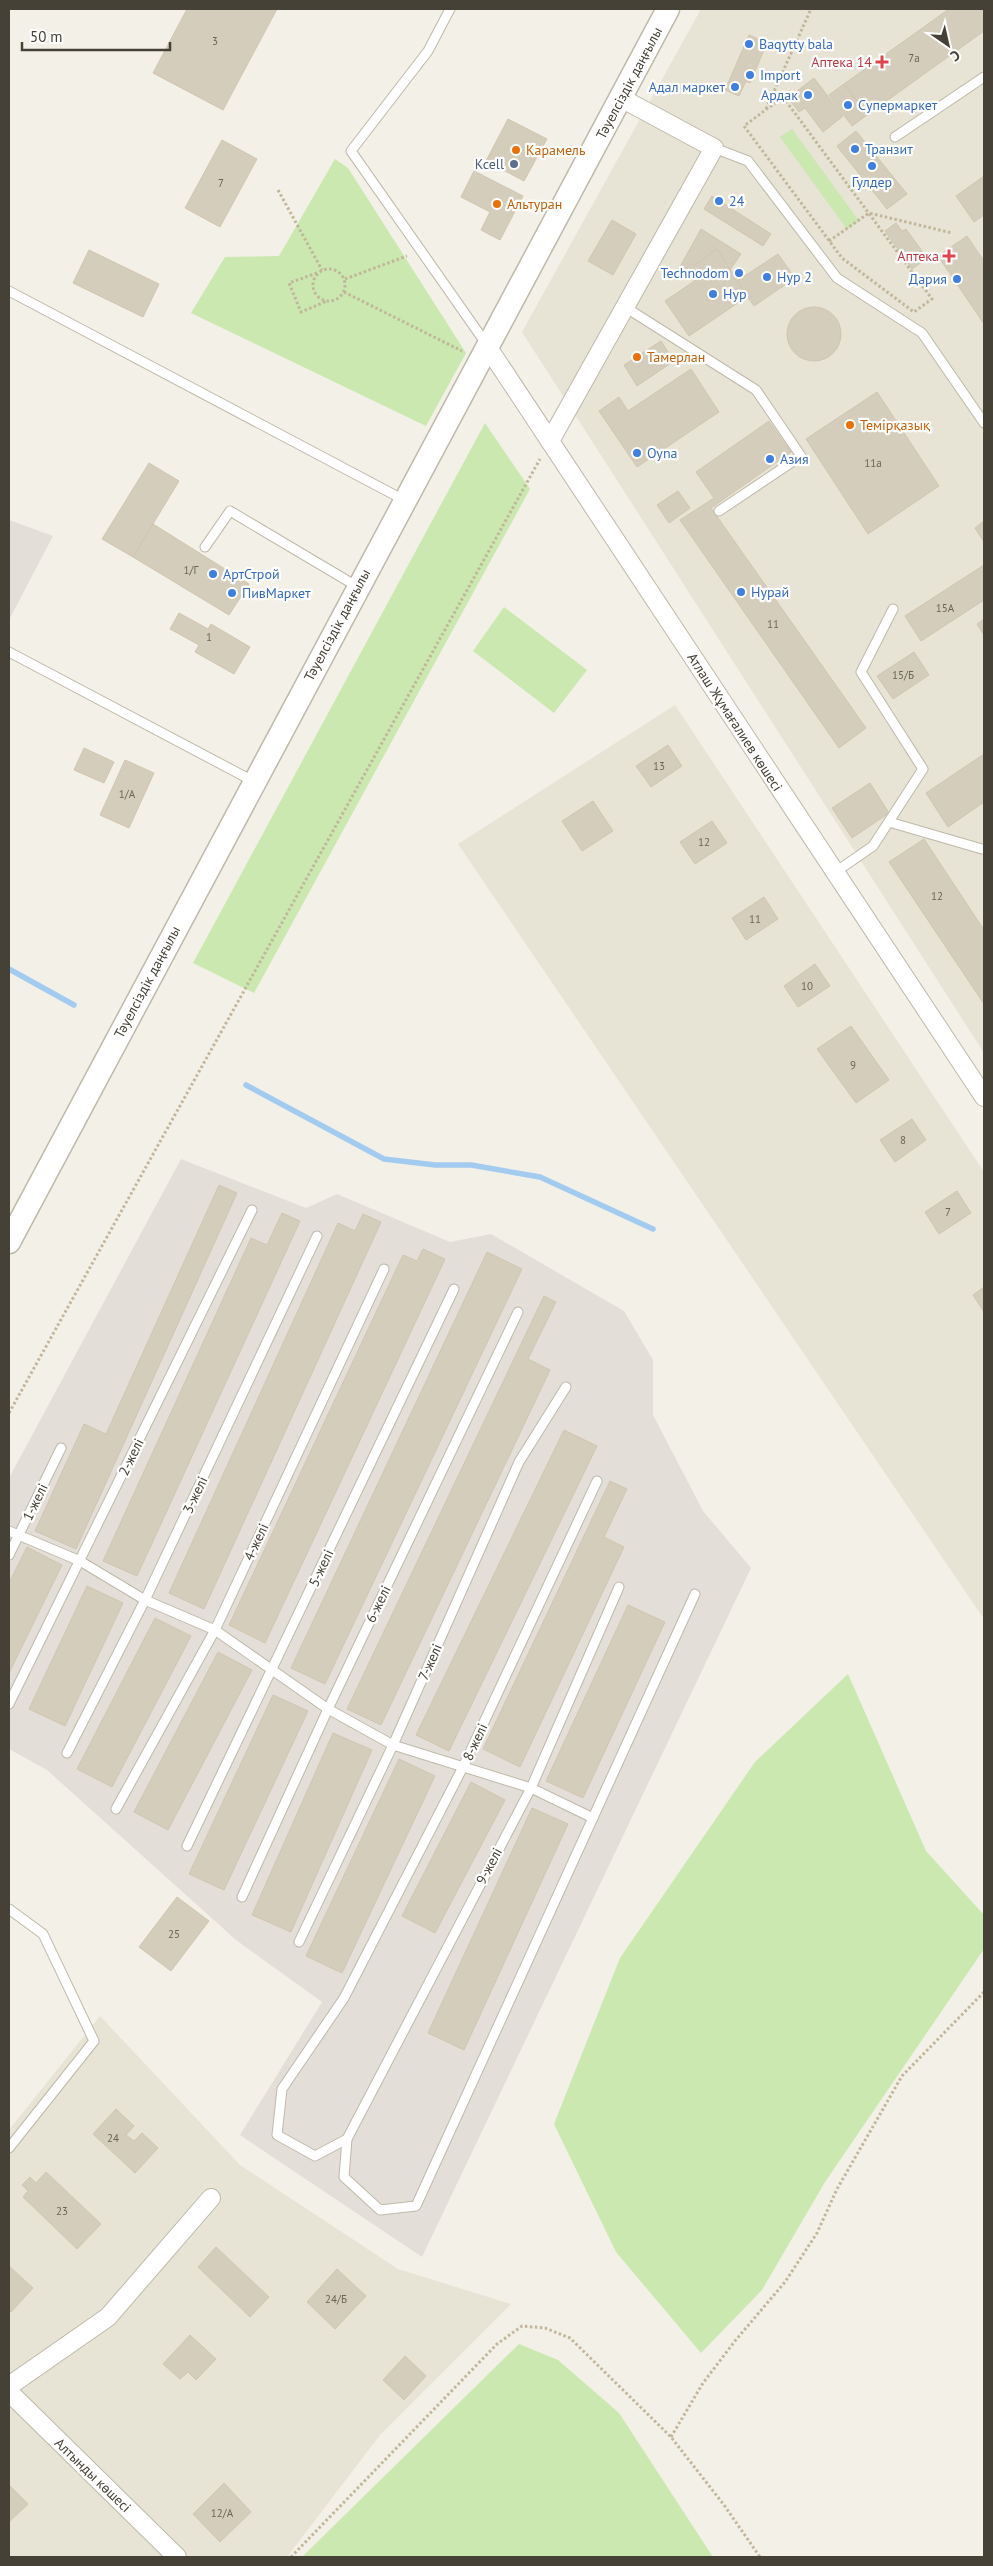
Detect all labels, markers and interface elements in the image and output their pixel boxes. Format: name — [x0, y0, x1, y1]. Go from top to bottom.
scale bar — [22, 20, 170, 52]
north arrow — [923, 20, 973, 70]
street label: Тәуелсіздік даңғылы — [592, 24, 666, 142]
text: 50 m — [30, 27, 63, 46]
house number: 3 — [212, 34, 218, 48]
place label: Baqytty bala — [759, 35, 833, 53]
marker: Baqytty bala — [743, 38, 755, 50]
text: С — [947, 46, 964, 66]
house number: 7а — [908, 51, 920, 65]
place label: Аптека 14 — [811, 53, 872, 71]
marker: Аптека 14 — [876, 56, 888, 68]
place label: Import — [760, 66, 801, 84]
marker: Import — [744, 69, 756, 81]
place label: Адал маркет — [649, 78, 725, 96]
marker: Адал маркет — [729, 81, 741, 93]
place label: Ардак — [761, 86, 798, 104]
marker: Ардак — [802, 89, 814, 101]
place label: Супермаркет — [858, 96, 938, 114]
marker: Супермаркет — [842, 99, 854, 111]
place label: Транзит — [865, 140, 913, 158]
place label: Карамель — [526, 141, 586, 159]
marker: Транзит — [849, 143, 861, 155]
marker: Карамель — [510, 144, 522, 156]
place label: Kcell — [475, 155, 504, 173]
marker: Kcell — [508, 158, 520, 170]
marker: Гулдер — [866, 160, 878, 172]
place label: Гулдер — [852, 173, 892, 191]
house number: 7 — [218, 176, 224, 190]
place label: 24 — [729, 192, 745, 210]
place label: Альтуран — [507, 195, 562, 213]
marker: 24 — [713, 195, 725, 207]
marker: Альтуран — [491, 198, 503, 210]
place label: Аптека — [897, 247, 939, 265]
marker: Аптека — [943, 250, 955, 262]
place label: Technodom — [661, 264, 729, 282]
marker: Technodom — [733, 267, 745, 279]
place label: Нур 2 — [777, 268, 812, 286]
place label: Дария — [909, 270, 947, 288]
marker: Нур 2 — [761, 271, 773, 283]
marker: Дария — [951, 273, 963, 285]
place label: Нур — [723, 285, 747, 303]
marker: Нур — [707, 288, 719, 300]
place label: Тамерлан — [647, 348, 705, 366]
marker: Тамерлан — [631, 351, 643, 363]
place label: Темірқазық — [860, 416, 930, 434]
marker: Темірқазық — [844, 419, 856, 431]
place label: Oyna — [647, 444, 678, 462]
marker: Oyna — [631, 447, 643, 459]
place label: Азия — [780, 450, 809, 468]
marker: Азия — [764, 453, 776, 465]
house number: 11а — [864, 456, 882, 470]
house number: 1/Г — [184, 563, 200, 577]
place label: АртСтрой — [223, 565, 280, 583]
street label: Тәуелсіздік даңғылы — [300, 566, 374, 684]
marker: АртСтрой — [207, 568, 219, 580]
place label: Нурай — [751, 583, 789, 601]
place label: ПивМаркет — [242, 584, 311, 602]
marker: Нурай — [735, 586, 747, 598]
marker: ПивМаркет — [226, 587, 238, 599]
house number: 15А — [936, 601, 955, 615]
house number: 11 — [767, 617, 779, 631]
house number: 1 — [206, 630, 212, 644]
street label: Атлаш Жұмағалиев көшесі — [683, 649, 787, 795]
house number: 15/Б — [892, 668, 914, 682]
house number: 13 — [653, 759, 665, 773]
house number: 1/А — [119, 787, 136, 801]
house number: 12 — [698, 835, 710, 849]
house number: 12 — [931, 889, 943, 903]
house number: 11 — [749, 912, 761, 926]
street label: Тәуелсіздік даңғылы — [110, 923, 184, 1041]
house number: 10 — [801, 979, 813, 993]
house number: 9 — [850, 1058, 856, 1072]
house number: 8 — [900, 1133, 906, 1147]
house number: 7 — [945, 1205, 951, 1219]
street label: 2-желі — [114, 1435, 148, 1479]
street label: 3-желі — [179, 1473, 211, 1517]
street label: 1-желі — [18, 1480, 52, 1524]
street label: 4-желі — [240, 1520, 272, 1564]
street label: 5-желі — [305, 1546, 337, 1590]
street label: 6-желі — [361, 1582, 395, 1626]
street label: 7-желі — [414, 1641, 446, 1683]
street label: 8-желі — [459, 1720, 491, 1764]
street label: 9-желі — [472, 1845, 506, 1887]
house number: 25 — [168, 1927, 180, 1941]
house number: 24 — [107, 2131, 119, 2145]
house number: 23 — [56, 2204, 68, 2218]
house number: 24/Б — [325, 2292, 347, 2306]
street label: Алтынды көшесі — [51, 2434, 135, 2516]
house number: 12/А — [211, 2506, 234, 2520]

